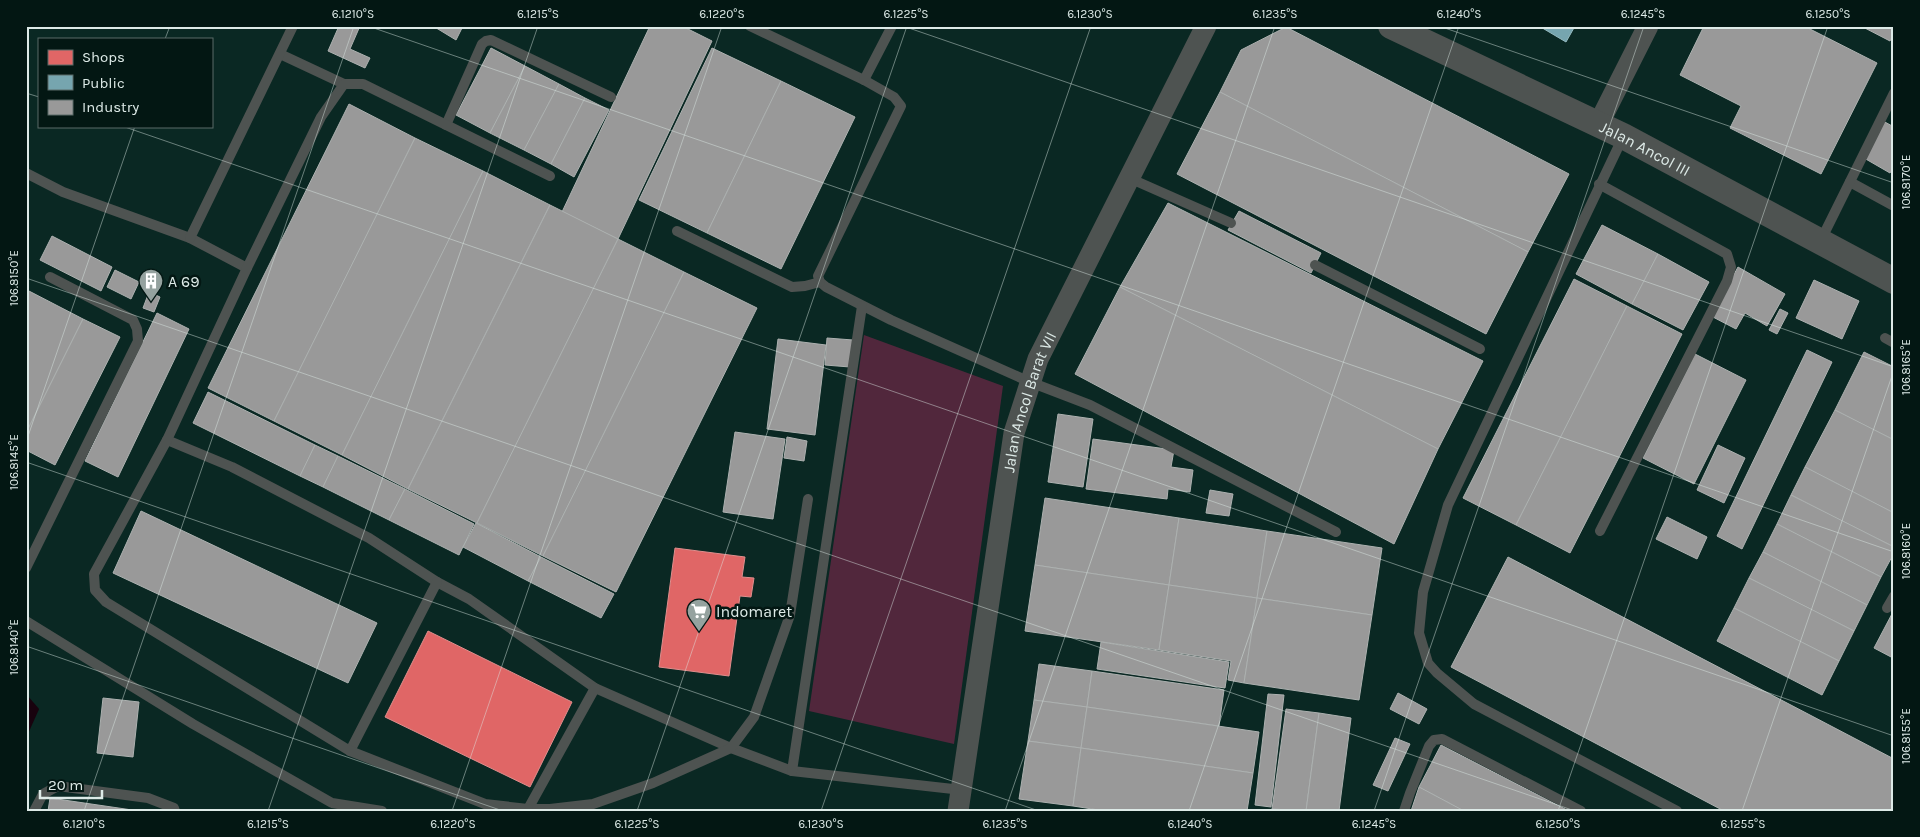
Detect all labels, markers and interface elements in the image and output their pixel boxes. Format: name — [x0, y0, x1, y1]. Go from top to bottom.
text: 6.1210°S — [332, 7, 374, 21]
text: 6.1215°S — [517, 7, 559, 21]
text: 6.1220°S — [699, 7, 745, 21]
text: 6.1225°S — [883, 7, 929, 21]
text: 6.1230°S — [1067, 7, 1113, 21]
text: 6.1235°S — [1252, 7, 1298, 21]
text: 6.1240°S — [1436, 7, 1482, 21]
text: 6.1245°S — [1621, 7, 1665, 21]
text: 6.1250°S — [1805, 7, 1851, 21]
legend — [38, 38, 212, 128]
text: Shops — [82, 48, 125, 66]
text: Public — [82, 74, 125, 92]
text: Industry — [82, 98, 139, 116]
street label: Jalan Ancol III — [1597, 117, 1694, 180]
text: 106.8170°E — [1899, 154, 1913, 210]
text: 106.8150°E — [7, 250, 21, 306]
building icon: A 69 — [138, 268, 164, 302]
place label: A 69 — [168, 272, 199, 291]
street label: Jalan Ancol Barat VII — [999, 328, 1060, 474]
text: 106.8165°E — [1899, 339, 1913, 395]
text: 106.8145°E — [7, 434, 21, 490]
text: 106.8160°E — [1899, 523, 1913, 579]
supermarket icon: Indomaret — [686, 598, 712, 632]
place label: Indomaret — [716, 602, 792, 621]
text: 106.8140°E — [7, 619, 21, 675]
text: 106.8155°E — [1899, 708, 1913, 764]
scale bar — [40, 767, 102, 799]
text: 20 m — [48, 776, 83, 794]
text: 6.1210°S — [63, 817, 105, 831]
text: 6.1215°S — [247, 817, 289, 831]
text: 6.1220°S — [430, 817, 476, 831]
text: 6.1225°S — [614, 817, 660, 831]
text: 6.1230°S — [798, 817, 844, 831]
text: 6.1235°S — [982, 817, 1028, 831]
text: 6.1240°S — [1167, 817, 1213, 831]
text: 6.1245°S — [1352, 817, 1396, 831]
text: 6.1250°S — [1535, 817, 1581, 831]
text: 6.1255°S — [1721, 817, 1765, 831]

